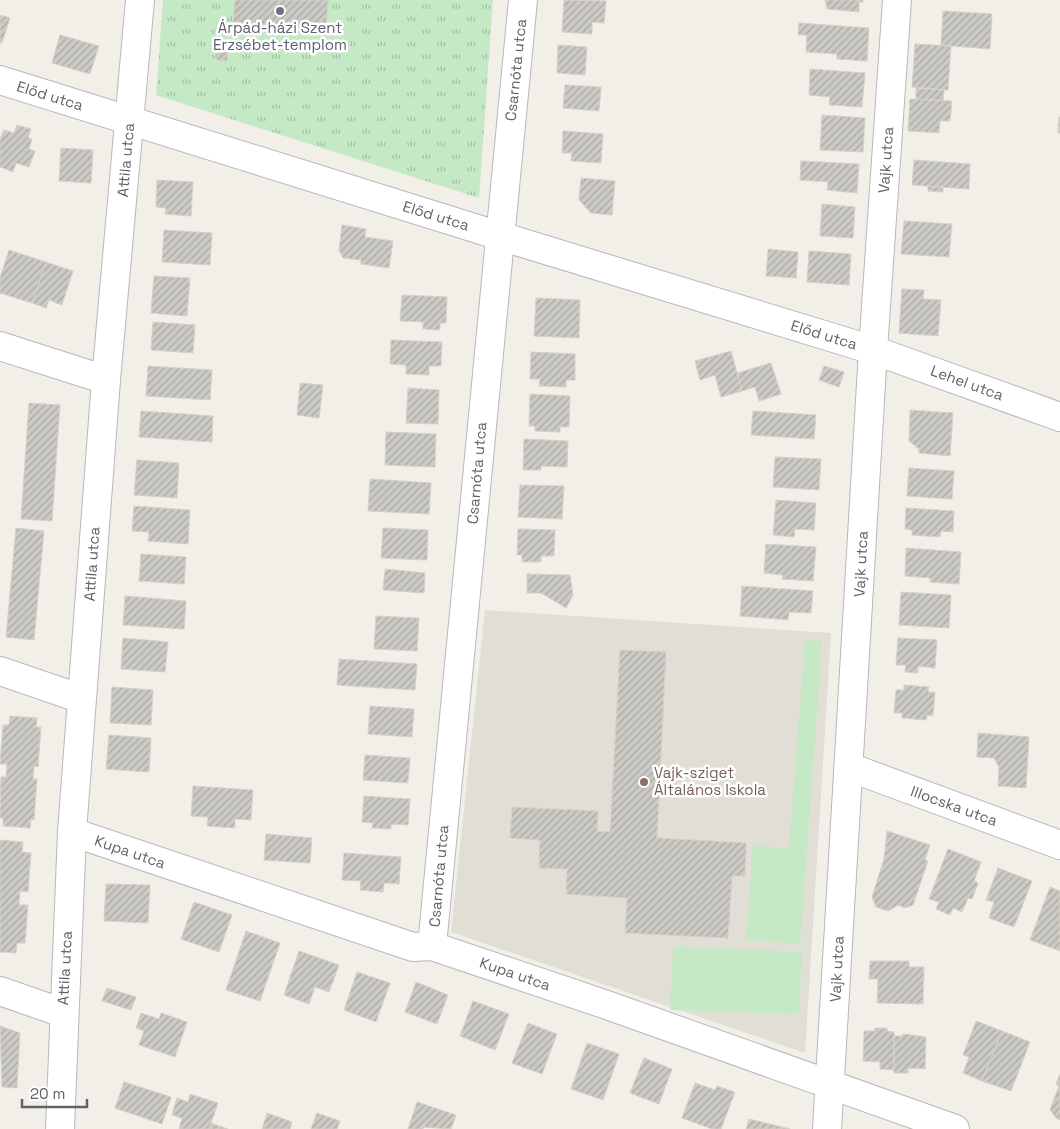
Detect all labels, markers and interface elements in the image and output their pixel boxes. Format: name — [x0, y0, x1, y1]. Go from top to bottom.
marker: Árpád-házi Szent Erzsébet-templom — [274, 5, 286, 17]
place label: Árpád-házi Szent Erzsébet-templom — [213, 18, 347, 54]
street label: Csarnóta utca — [501, 18, 530, 122]
street label: Előd utca — [15, 76, 86, 115]
street label: Attila utca — [113, 122, 138, 198]
street label: Vajk utca — [874, 126, 897, 194]
street label: Előd utca — [401, 196, 472, 235]
street label: Előd utca — [789, 315, 860, 354]
street label: Lehel utca — [928, 361, 1006, 405]
street label: Csarnóta utca — [463, 421, 490, 525]
street label: Attila utca — [79, 526, 104, 602]
street label: Vajk utca — [849, 530, 872, 598]
place label: Vajk-sziget Általános Iskola — [654, 763, 766, 799]
marker: Vajk-sziget Általános Iskola — [638, 776, 650, 788]
street label: Illocska utca — [908, 781, 1000, 830]
street label: Csarnóta utca — [425, 824, 452, 928]
street label: Kupa utca — [92, 831, 168, 873]
street label: Attila utca — [53, 930, 76, 1006]
street label: Vajk utca — [825, 935, 848, 1003]
street label: Kupa utca — [477, 953, 553, 995]
scale bar — [22, 1076, 88, 1108]
text: 20 m — [30, 1084, 65, 1103]

